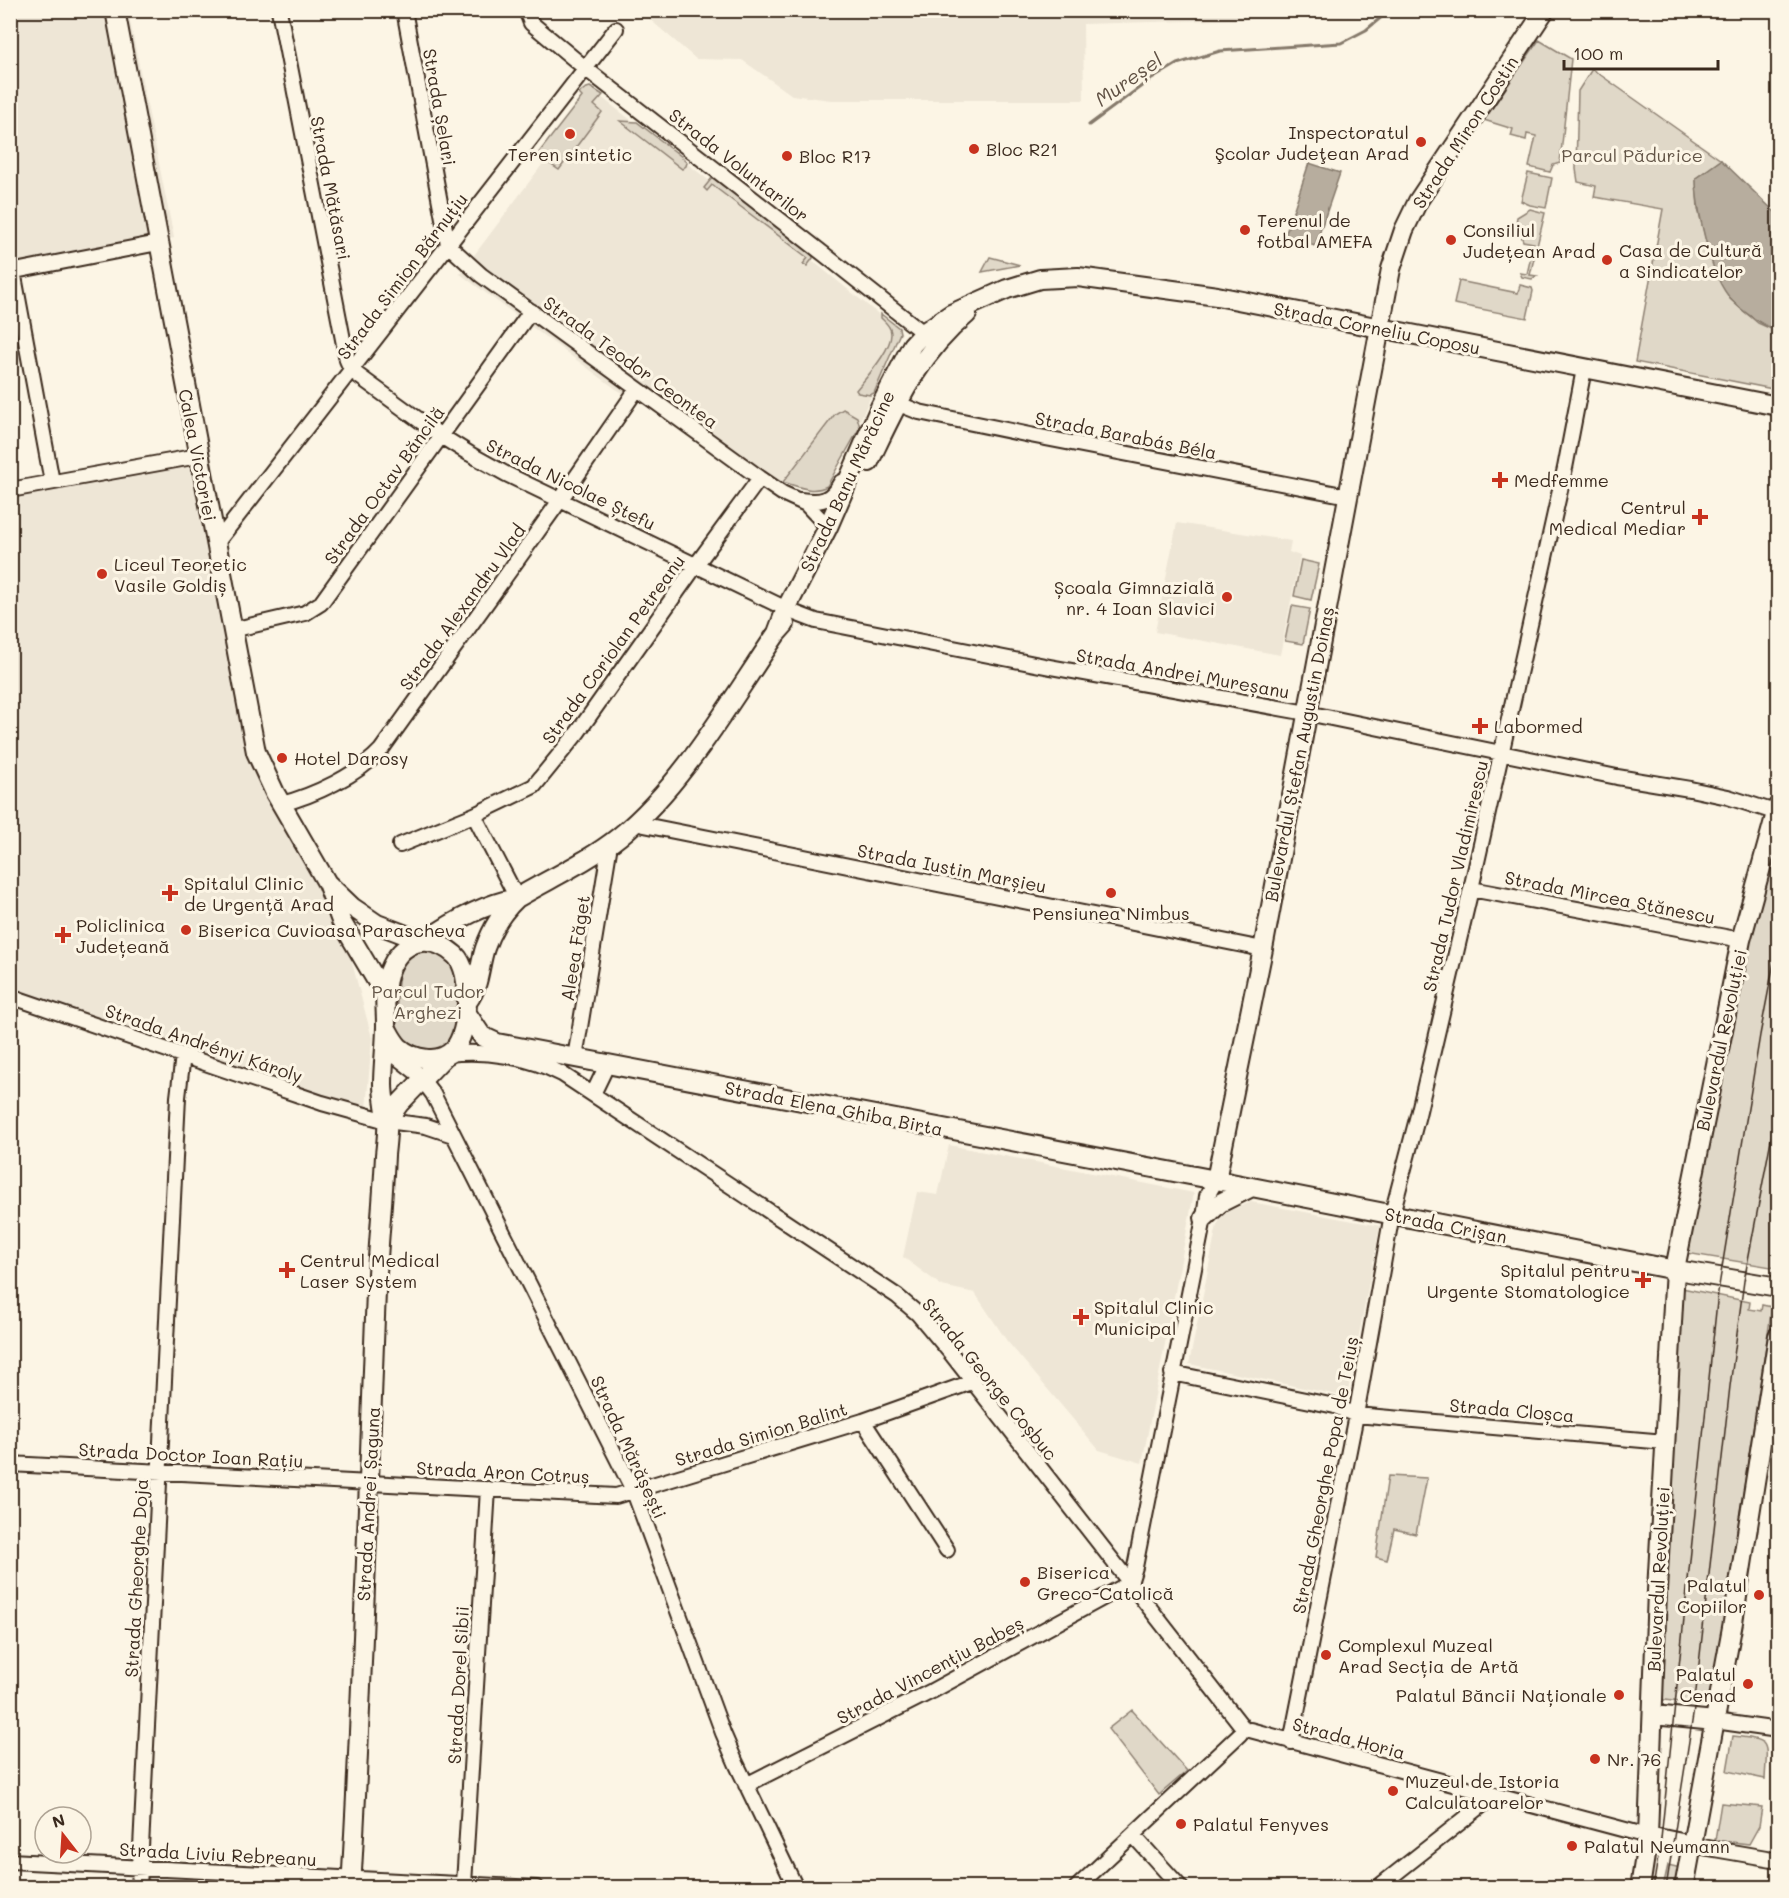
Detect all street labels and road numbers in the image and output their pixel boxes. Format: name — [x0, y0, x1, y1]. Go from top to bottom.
street label: Strada Șelari — [418, 47, 462, 167]
street label: Strada Miron Costin — [1407, 51, 1523, 213]
street label: Strada Voluntarilor — [664, 103, 814, 227]
street label: Strada Mătăsari — [305, 114, 357, 262]
street label: Strada Simion Bărnuțiu — [331, 188, 473, 364]
street label: Strada Teodor Ceontea — [539, 290, 723, 434]
street label: Strada Corneliu Coposu — [1272, 296, 1482, 360]
street label: Strada Banu Mărăcine — [794, 386, 900, 576]
street label: Calea Victoriei — [173, 387, 223, 523]
street label: Strada Octav Băncilă — [318, 401, 450, 569]
street label: Strada Barabás Béla — [1033, 406, 1219, 464]
street label: Strada Nicolae Ștefu — [482, 433, 660, 535]
street label: Strada Alexandru Vlad — [394, 519, 530, 695]
street label: Strada Coriolan Petreanu — [536, 550, 690, 748]
street label: Bulevardul Ștefan Augustin Doinaș — [1259, 604, 1339, 904]
street label: Strada Andrei Mureșanu — [1074, 642, 1292, 704]
street label: Strada Tudor Vladimirescu — [1417, 758, 1493, 994]
street label: Strada Iustin Marșieu — [855, 838, 1049, 898]
street label: Strada Mircea Stănescu — [1503, 865, 1717, 929]
street label: Aleea Făget — [555, 893, 595, 1003]
street label: Bulevardul Revoluției — [1690, 947, 1752, 1133]
street label: Strada Andrényi Károly — [102, 998, 306, 1088]
street label: Strada Elena Ghiba Birta — [723, 1075, 945, 1141]
street label: Strada Crișan — [1383, 1201, 1509, 1249]
street label: Strada George Coșbuc — [917, 1293, 1063, 1465]
street label: Strada Gheorghe Popa de Teiuș — [1286, 1334, 1364, 1616]
street label: Strada Mărășești — [585, 1372, 673, 1522]
street label: Strada Cloșca — [1449, 1393, 1575, 1427]
street label: Strada Simion Balint — [672, 1396, 850, 1472]
street label: Strada Andrei Șaguna — [351, 1406, 385, 1602]
street label: Strada Doctor Ioan Rațiu — [78, 1437, 304, 1473]
street label: Strada Aron Cotruș — [416, 1455, 590, 1489]
street label: Strada Gheorghe Doja — [119, 1478, 153, 1678]
street label: Bulevardul Revoluției — [1641, 1486, 1675, 1672]
street label: Strada Dorel Sibii — [442, 1605, 474, 1765]
street label: Strada Vincențiu Babeș — [832, 1611, 1028, 1729]
street label: Strada Horia — [1290, 1711, 1408, 1765]
street label: Strada Liviu Rebreanu — [119, 1837, 317, 1871]

